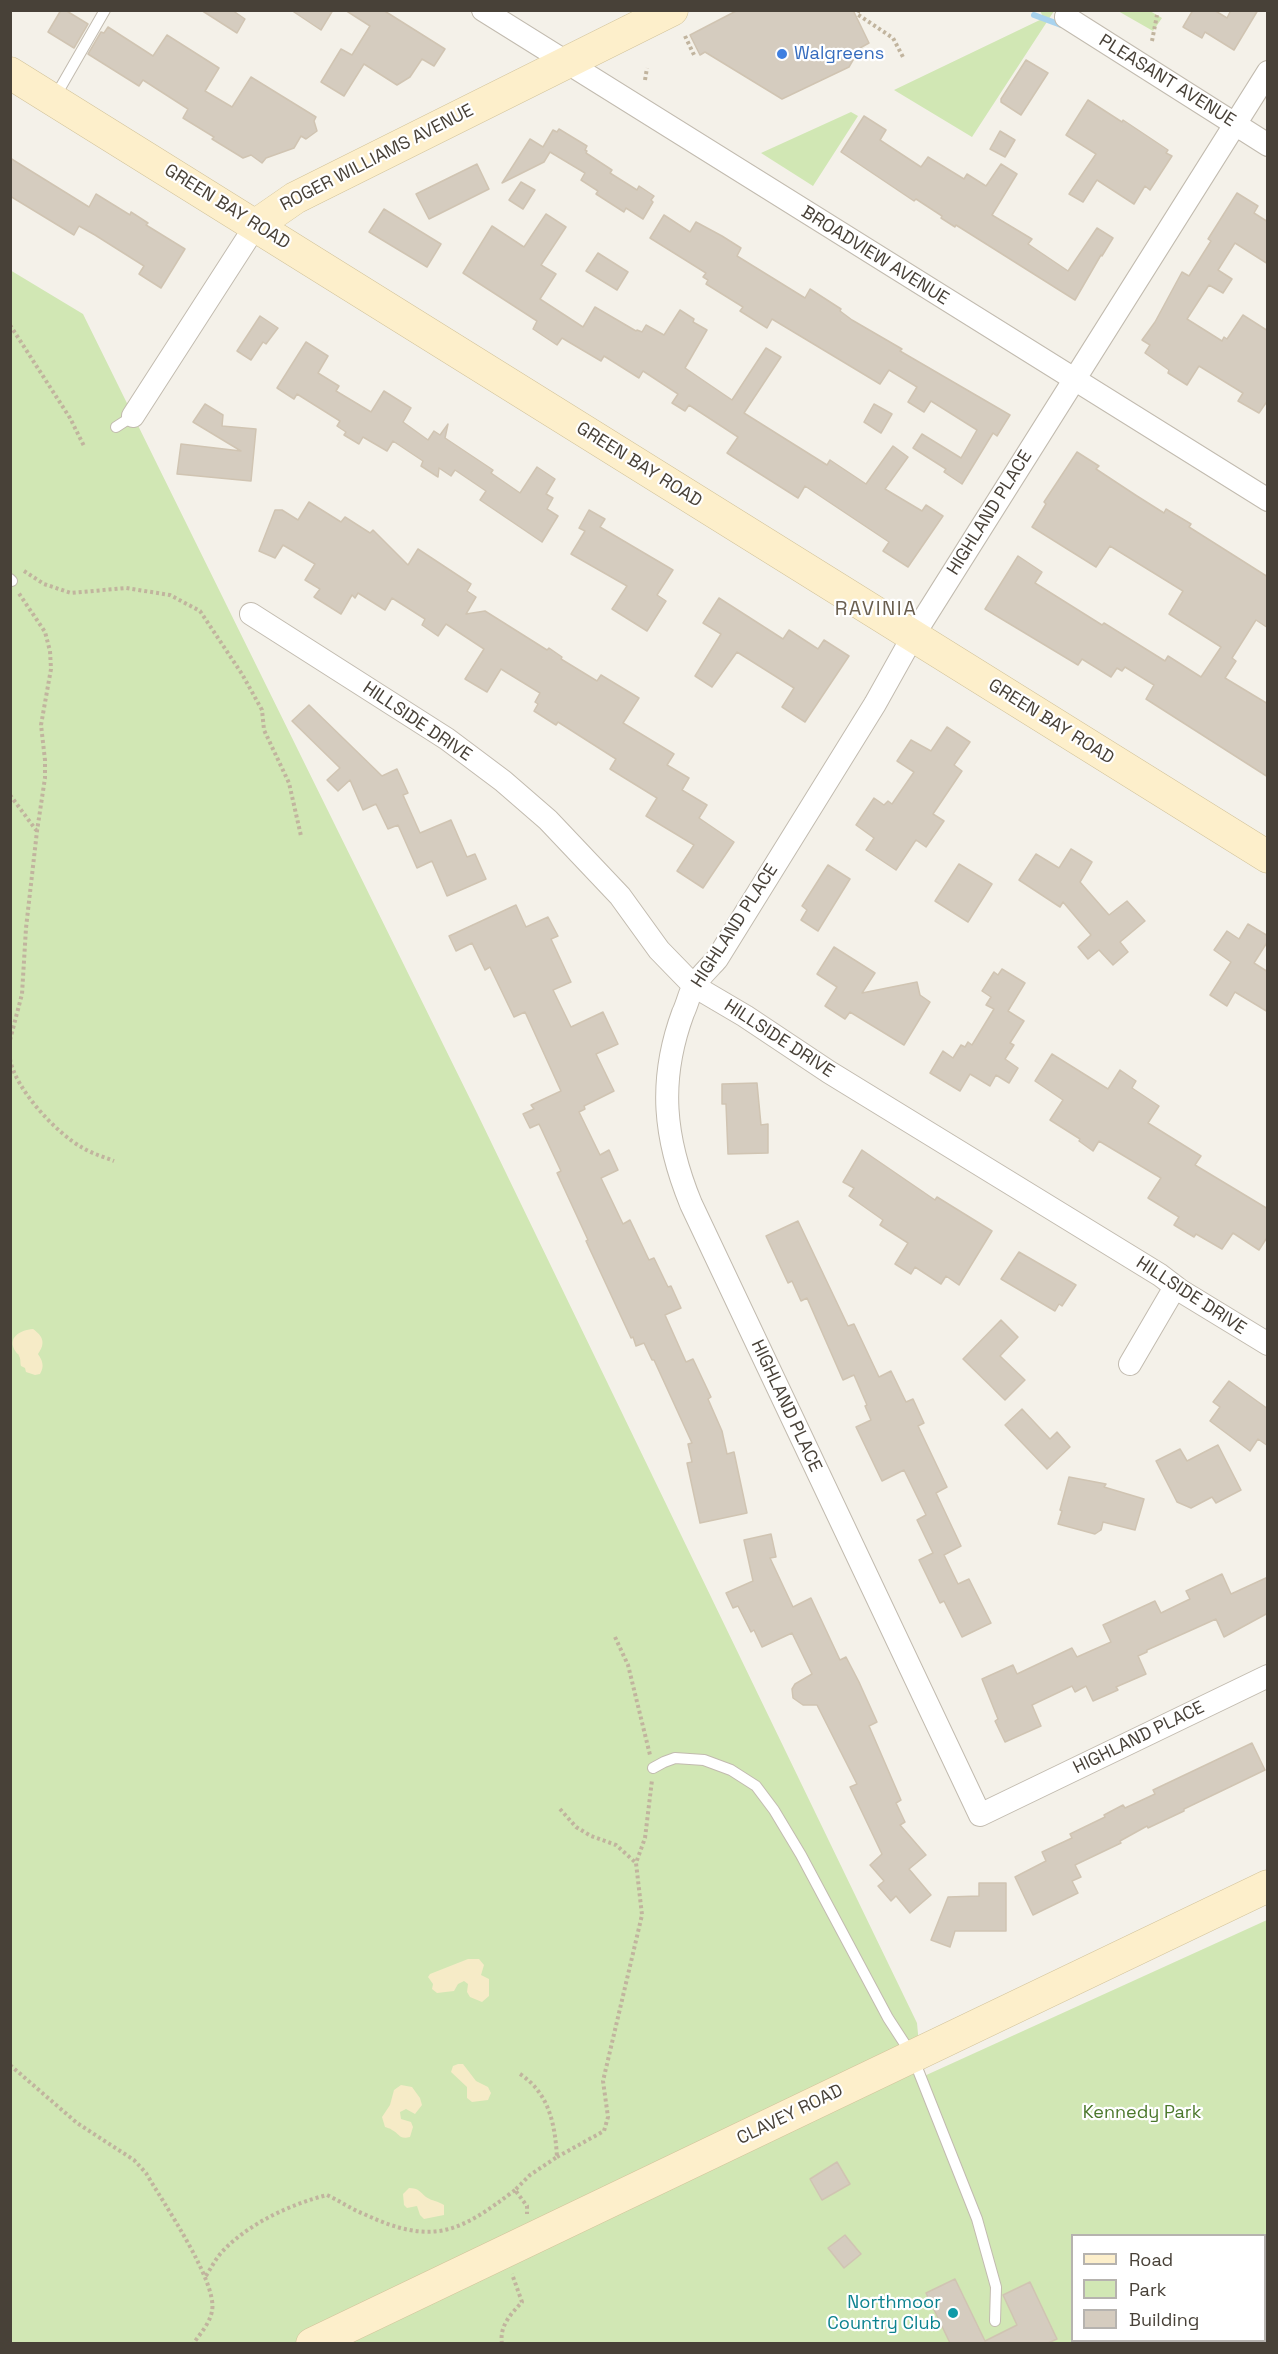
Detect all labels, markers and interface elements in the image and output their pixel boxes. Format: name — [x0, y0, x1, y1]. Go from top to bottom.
street label: PLEASANT AVENUE — [1095, 30, 1239, 132]
place label: Walgreens — [794, 43, 884, 65]
marker: Walgreens — [775, 47, 789, 61]
street label: ROGER WILLIAMS AVENUE — [277, 100, 477, 216]
street label: GREEN BAY ROAD — [160, 160, 294, 254]
street label: BROADVIEW AVENUE — [797, 202, 953, 310]
street label: GREEN BAY ROAD — [572, 418, 706, 512]
street label: HIGHLAND PLACE — [943, 447, 1037, 579]
district label: RAVINIA — [835, 598, 917, 622]
street label: GREEN BAY ROAD — [984, 675, 1118, 769]
street label: HILLSIDE DRIVE — [358, 678, 476, 766]
street label: HIGHLAND PLACE — [687, 860, 783, 992]
street label: HILLSIDE DRIVE — [720, 995, 838, 1083]
street label: HILLSIDE DRIVE — [1132, 1252, 1250, 1340]
street label: HIGHLAND PLACE — [746, 1337, 826, 1475]
street label: HIGHLAND PLACE — [1070, 1697, 1208, 1779]
street label: CLAVEY ROAD — [734, 2080, 846, 2150]
park label: Kennedy Park — [1083, 2102, 1201, 2124]
legend — [1071, 2234, 1266, 2342]
text: Road — [1129, 2248, 1173, 2271]
text: Park — [1129, 2278, 1166, 2301]
place label: Northmoor Country Club — [827, 2292, 941, 2334]
marker: Northmoor Country Club — [946, 2306, 960, 2320]
text: Building — [1129, 2308, 1199, 2331]

